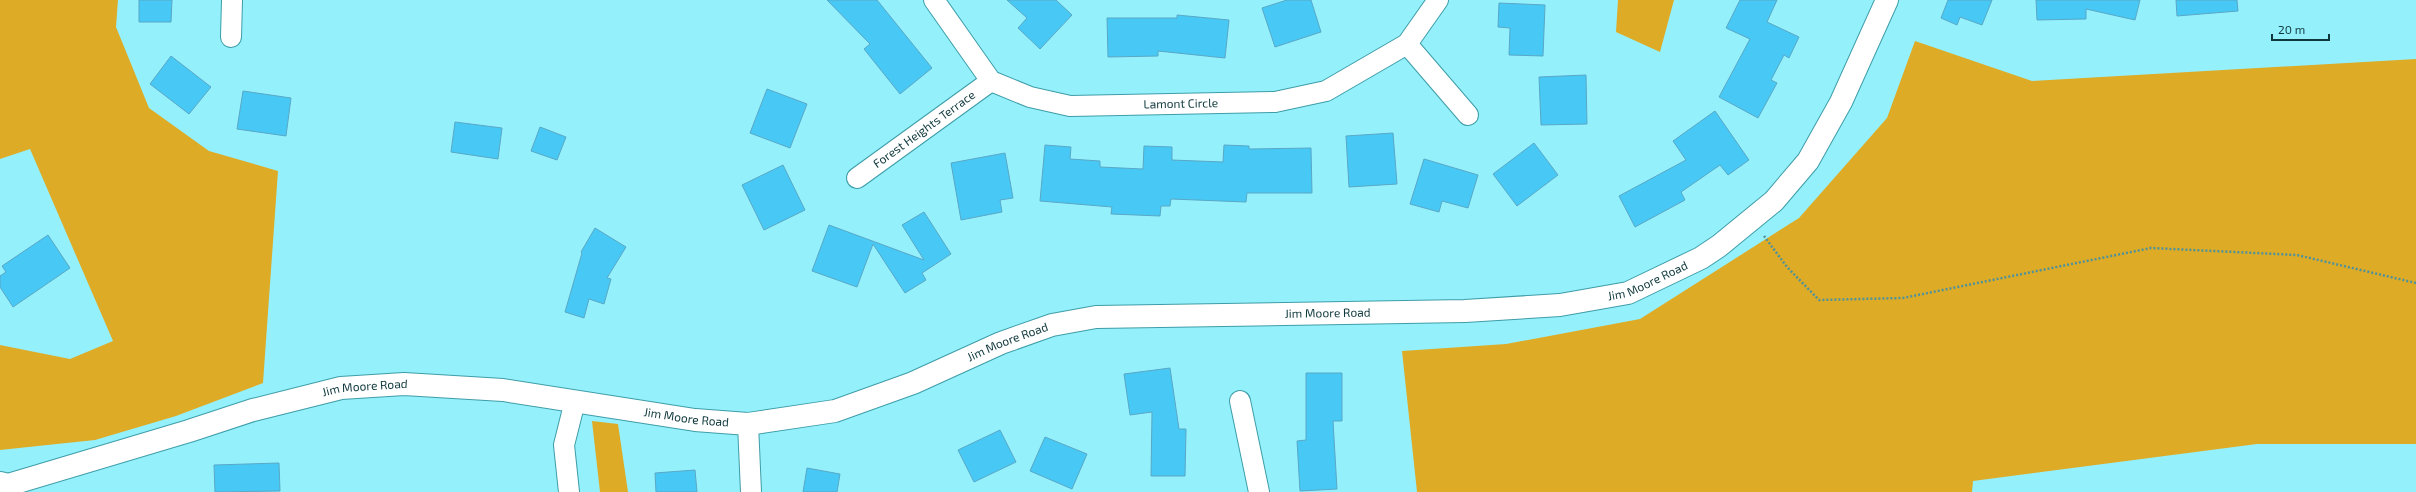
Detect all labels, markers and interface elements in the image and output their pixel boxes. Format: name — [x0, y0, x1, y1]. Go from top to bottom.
scale bar — [2272, 16, 2329, 42]
text: 20 m — [2278, 22, 2305, 36]
street label: Forest Heights Terrace — [870, 87, 977, 170]
street label: Lamont Circle — [1143, 95, 1218, 111]
street label: Jim Moore Road — [1606, 258, 1690, 302]
street label: Jim Moore Road — [1285, 305, 1371, 320]
street label: Jim Moore Road — [965, 319, 1050, 364]
street label: Jim Moore Road — [320, 376, 408, 398]
street label: Jim Moore Road — [643, 404, 730, 429]

